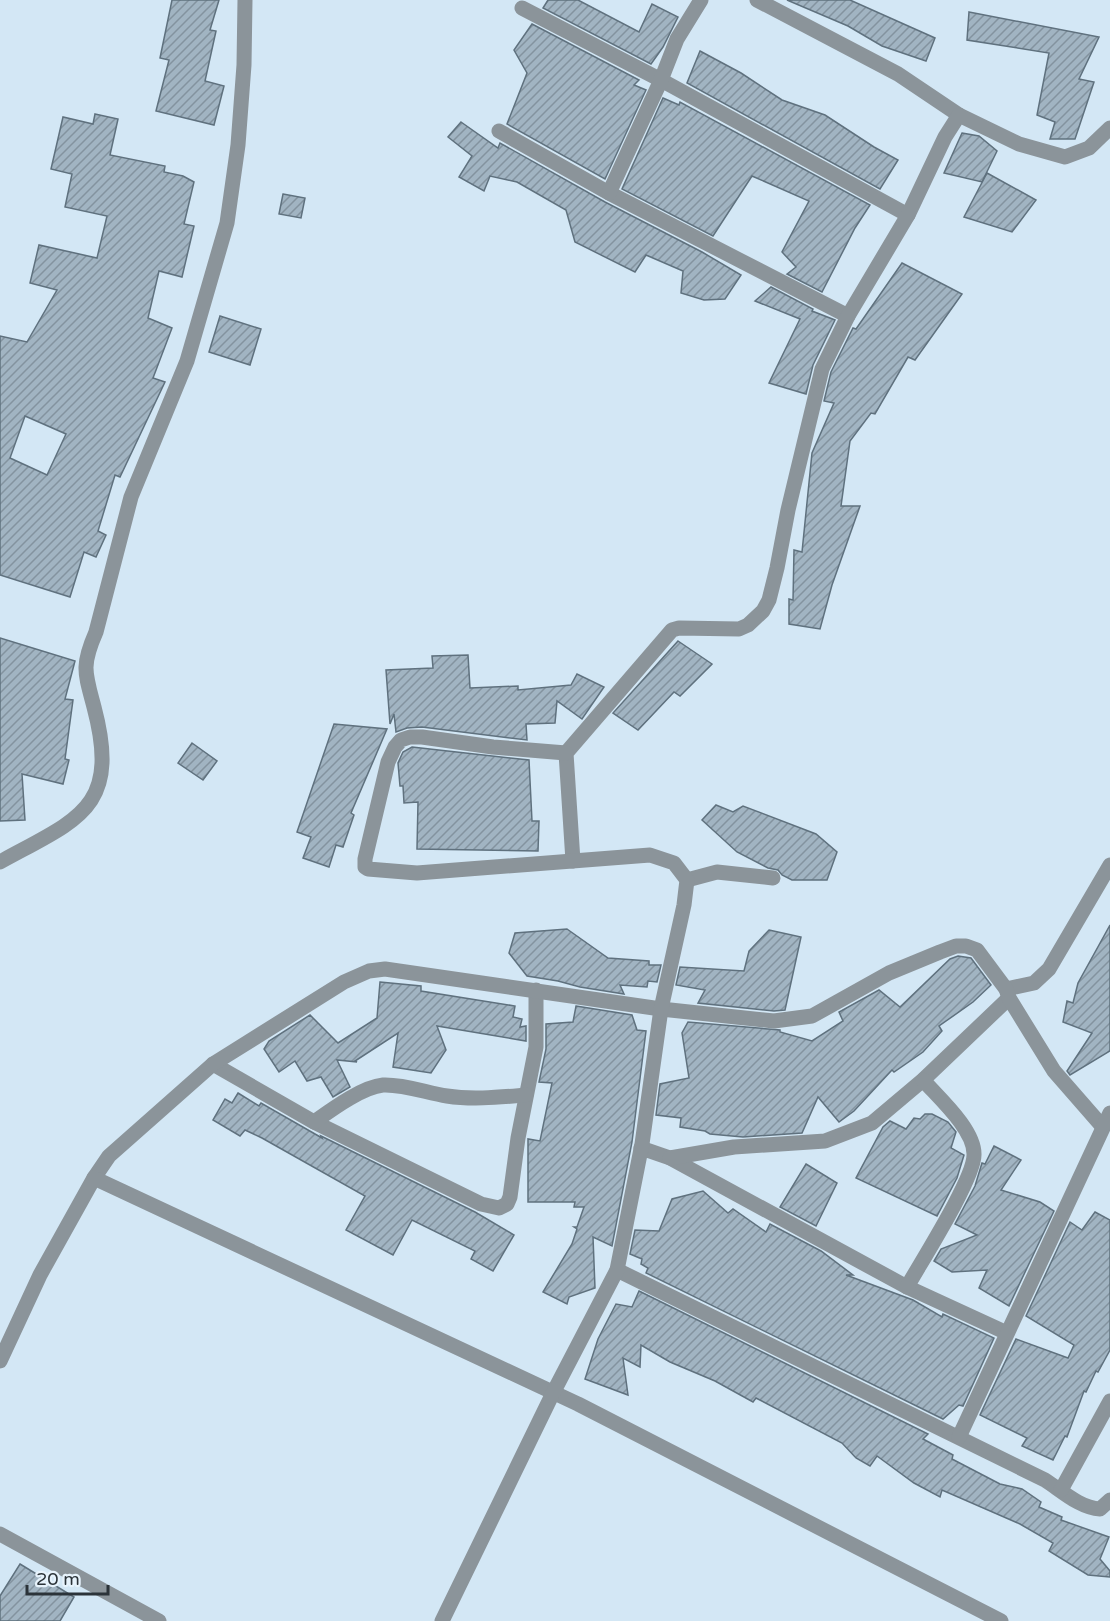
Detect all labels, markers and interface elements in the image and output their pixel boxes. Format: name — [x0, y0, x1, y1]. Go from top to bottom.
scale bar — [27, 1558, 108, 1596]
text: 20 m — [36, 1568, 80, 1590]

